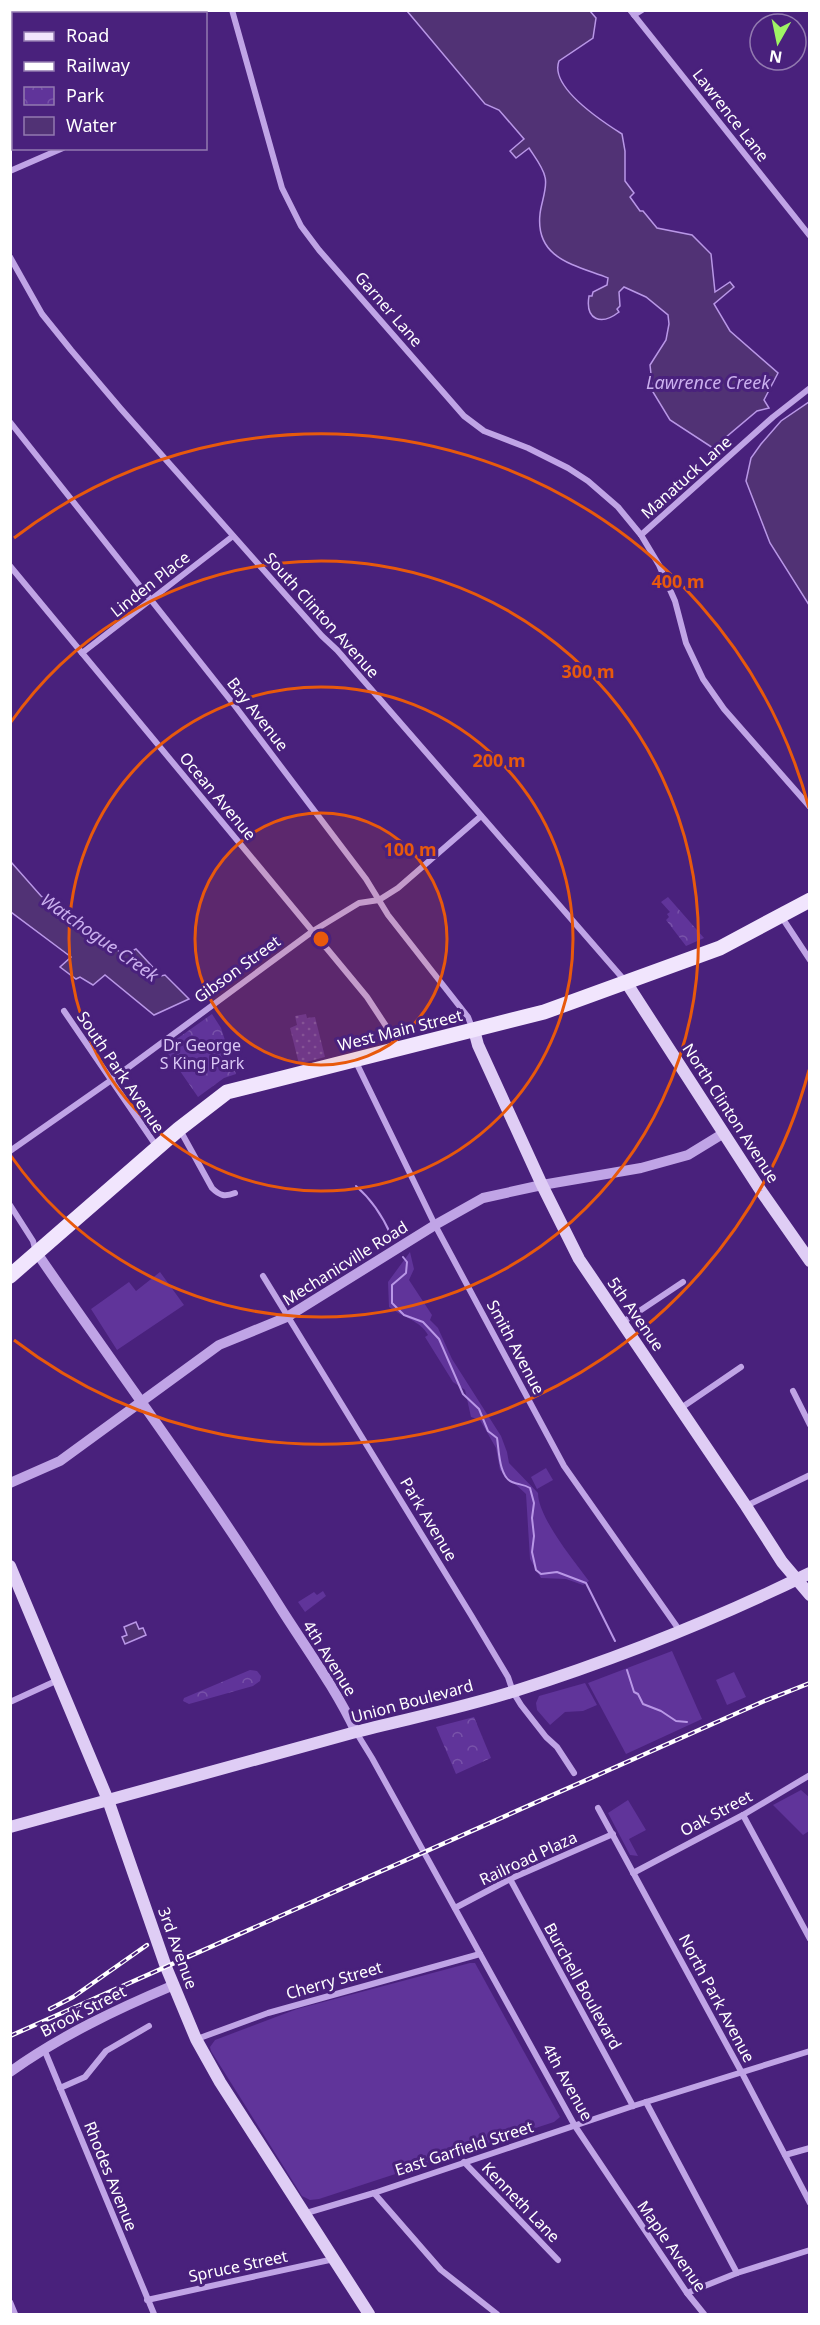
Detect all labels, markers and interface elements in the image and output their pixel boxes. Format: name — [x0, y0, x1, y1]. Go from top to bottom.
legend — [12, 12, 207, 150]
north arrow — [748, 12, 808, 72]
text: Road — [66, 23, 109, 47]
text: N — [768, 45, 784, 69]
text: Railway — [66, 53, 131, 77]
street label: Lawrence Lane — [688, 64, 774, 166]
text: Park — [66, 83, 104, 107]
text: Water — [66, 113, 117, 137]
street label: Garner Lane — [350, 267, 428, 351]
water label: Lawrence Creek — [646, 370, 771, 394]
street label: Manatuck Lane — [636, 430, 736, 524]
street label: Linden Place — [106, 546, 194, 622]
street label: South Clinton Avenue — [260, 547, 384, 683]
text: 400 m — [651, 569, 705, 593]
text: 300 m — [561, 659, 615, 683]
street label: Bay Avenue — [222, 673, 294, 755]
street label: Ocean Avenue — [175, 747, 261, 845]
text: 200 m — [472, 748, 526, 772]
text: 100 m — [383, 837, 437, 861]
water label: Watchogue Creek — [36, 887, 165, 987]
centre of rings — [311, 929, 331, 949]
street label: Gibson Street — [189, 930, 285, 1008]
street label: West Main Street — [335, 1004, 465, 1056]
street label: South Park Avenue — [72, 1007, 170, 1137]
park label: Dr George S King Park — [160, 1034, 245, 1074]
street label: North Clinton Avenue — [678, 1039, 784, 1187]
street label: Mechanicville Road — [278, 1216, 412, 1310]
street label: 5th Avenue — [603, 1273, 669, 1355]
street label: Smith Avenue — [482, 1296, 550, 1398]
street label: Park Avenue — [395, 1473, 463, 1565]
street label: 4th Avenue — [298, 1616, 362, 1700]
street label: Union Boulevard — [349, 1674, 475, 1728]
street label: Oak Street — [676, 1785, 756, 1841]
street label: Railroad Plaza — [476, 1826, 580, 1890]
street label: 3rd Avenue — [153, 1904, 203, 1992]
street label: Burchell Boulevard — [539, 1919, 627, 2053]
street label: North Park Avenue — [674, 1930, 760, 2066]
street label: Cherry Street — [283, 1956, 385, 2004]
street label: Brook Street — [36, 1980, 130, 2042]
street label: 4th Avenue — [538, 2039, 598, 2125]
street label: East Garfield Street — [392, 2115, 536, 2181]
street label: Rhodes Avenue — [79, 2118, 143, 2234]
street label: Kenneth Lane — [477, 2157, 565, 2247]
street label: Maple Avenue — [632, 2196, 712, 2296]
street label: Spruce Street — [186, 2245, 290, 2287]

